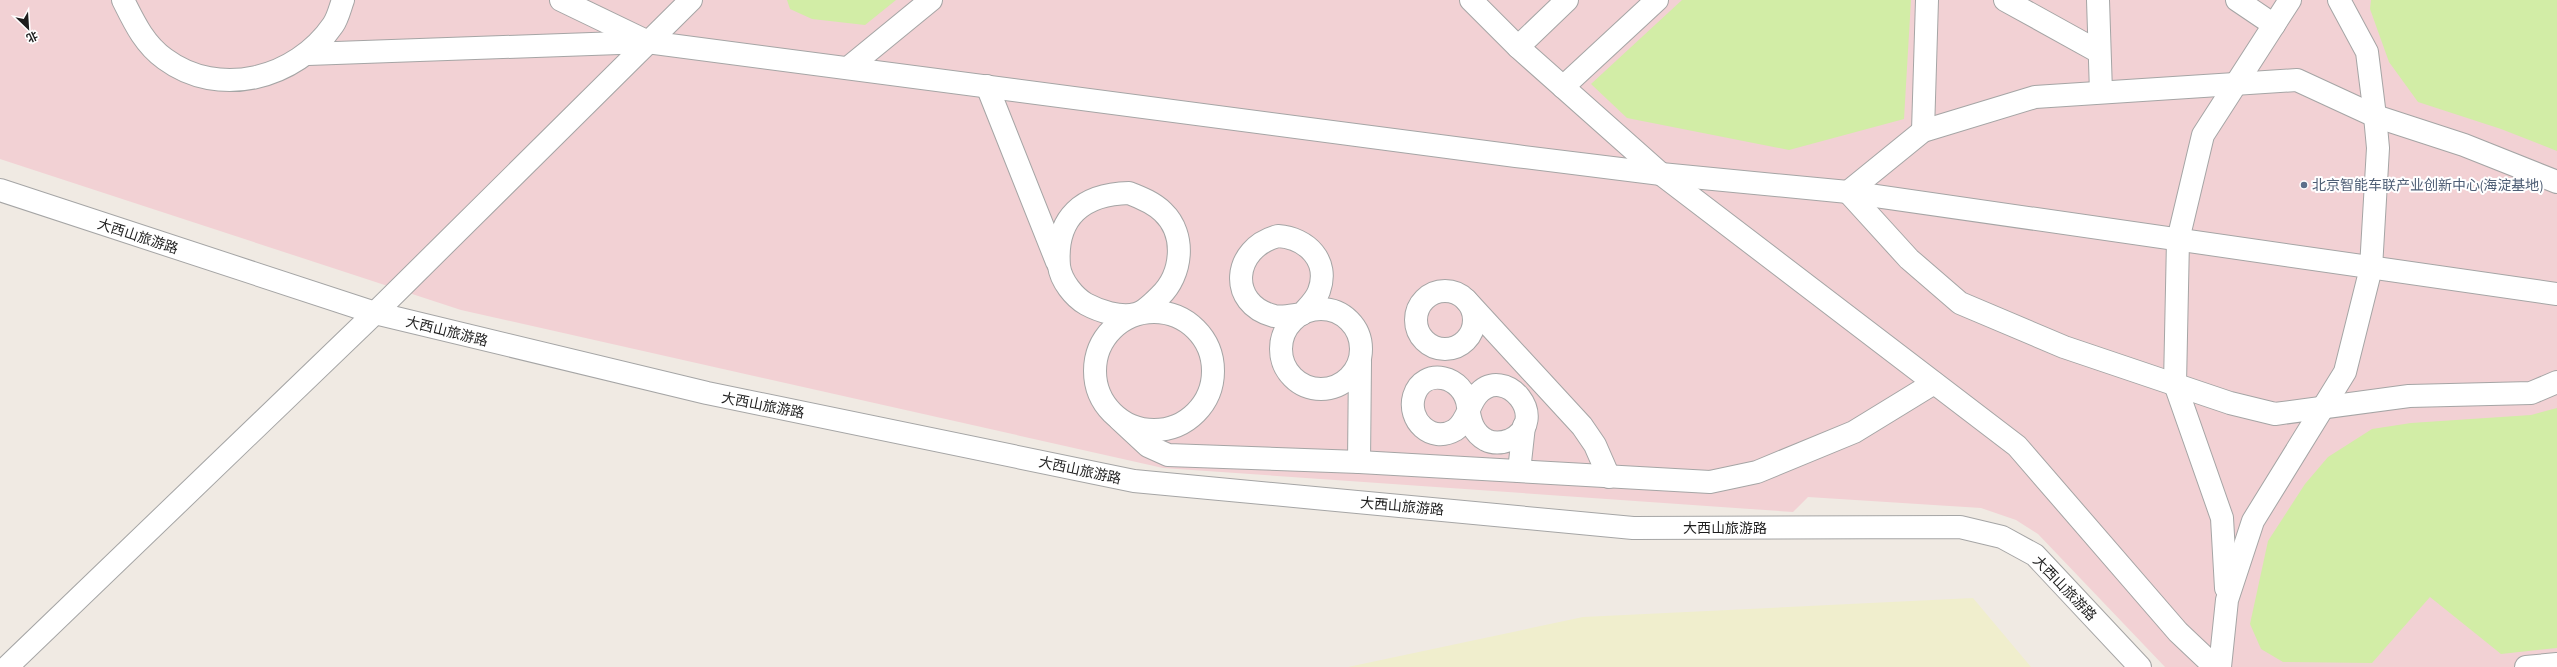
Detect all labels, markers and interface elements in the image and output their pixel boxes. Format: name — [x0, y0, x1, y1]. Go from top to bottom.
north arrow — [8, 8, 48, 48]
text: 北 — [24, 28, 40, 46]
place label: 北京智能车联产业创新中心(海淀基地) — [2312, 176, 2543, 194]
marker: 北京智能车联产业创新中心(海淀基地) — [2299, 180, 2309, 190]
street label: 大西山旅游路 — [95, 214, 181, 258]
street label: 大西山旅游路 — [404, 312, 490, 350]
street label: 大西山旅游路 — [720, 388, 806, 422]
street label: 大西山旅游路 — [1037, 452, 1123, 488]
street label: 大西山旅游路 — [1359, 493, 1445, 519]
street label: 大西山旅游路 — [1683, 519, 1767, 537]
street label: 大西山旅游路 — [2029, 552, 2101, 624]

